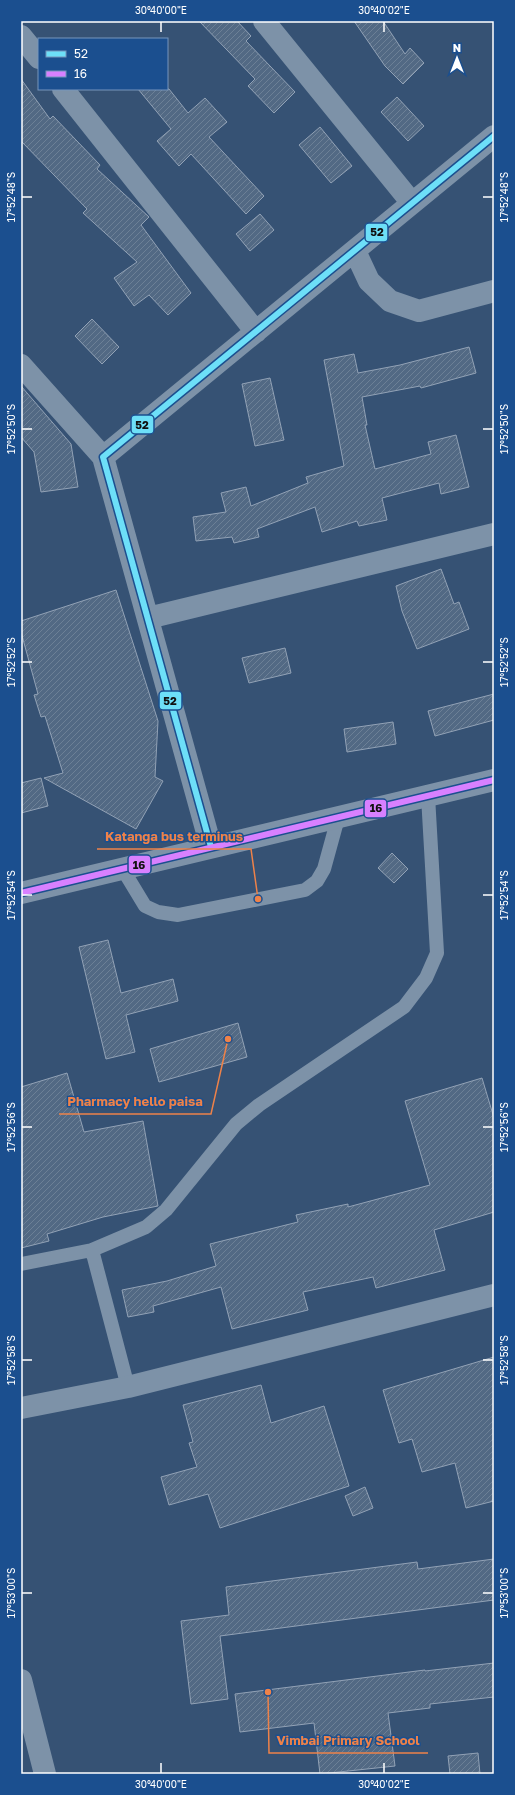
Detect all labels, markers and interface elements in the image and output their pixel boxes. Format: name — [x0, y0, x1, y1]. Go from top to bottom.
text: 30°40'00"E — [135, 4, 187, 16]
text: 30°40'02"E — [358, 4, 410, 16]
legend — [38, 38, 168, 90]
north arrow — [437, 38, 477, 78]
text: N — [453, 41, 461, 54]
text: 52 — [74, 46, 88, 61]
text: 16 — [74, 66, 87, 81]
text: 17°52'48"S — [5, 172, 17, 222]
text: 17°52'48"S — [498, 172, 510, 222]
line badge: 52 — [365, 223, 388, 242]
text: 52 — [370, 225, 384, 238]
text: 17°52'50"S — [5, 404, 17, 454]
text: 17°52'50"S — [498, 404, 510, 454]
line badge: 52 — [131, 415, 154, 434]
text: 52 — [135, 418, 149, 431]
text: 17°52'52"S — [5, 637, 17, 687]
text: 17°52'52"S — [498, 637, 510, 687]
line badge: 52 — [159, 691, 182, 710]
text: 52 — [163, 694, 177, 707]
line badge: 16 — [364, 799, 387, 818]
text: 16 — [370, 801, 382, 814]
callout: Katanga bus terminus — [97, 824, 251, 849]
text: Katanga bus terminus — [105, 828, 243, 844]
line badge: 16 — [128, 855, 151, 874]
text: 16 — [133, 858, 145, 871]
text: 17°52'54"S — [5, 870, 17, 920]
text: 17°52'54"S — [498, 870, 510, 920]
callout: Pharmacy hello paisa — [59, 1089, 211, 1114]
text: Pharmacy hello paisa — [67, 1093, 203, 1109]
text: 17°52'56"S — [5, 1102, 17, 1152]
text: 17°52'56"S — [498, 1102, 510, 1152]
text: 17°52'58"S — [5, 1335, 17, 1385]
text: 17°52'58"S — [498, 1335, 510, 1385]
text: 17°53'00"S — [5, 1568, 17, 1618]
text: 17°53'00"S — [498, 1568, 510, 1618]
callout: Vimbai Primary School — [269, 1728, 428, 1753]
text: Vimbai Primary School — [276, 1732, 420, 1748]
text: 30°40'00"E — [135, 1778, 187, 1790]
text: 30°40'02"E — [358, 1778, 410, 1790]

